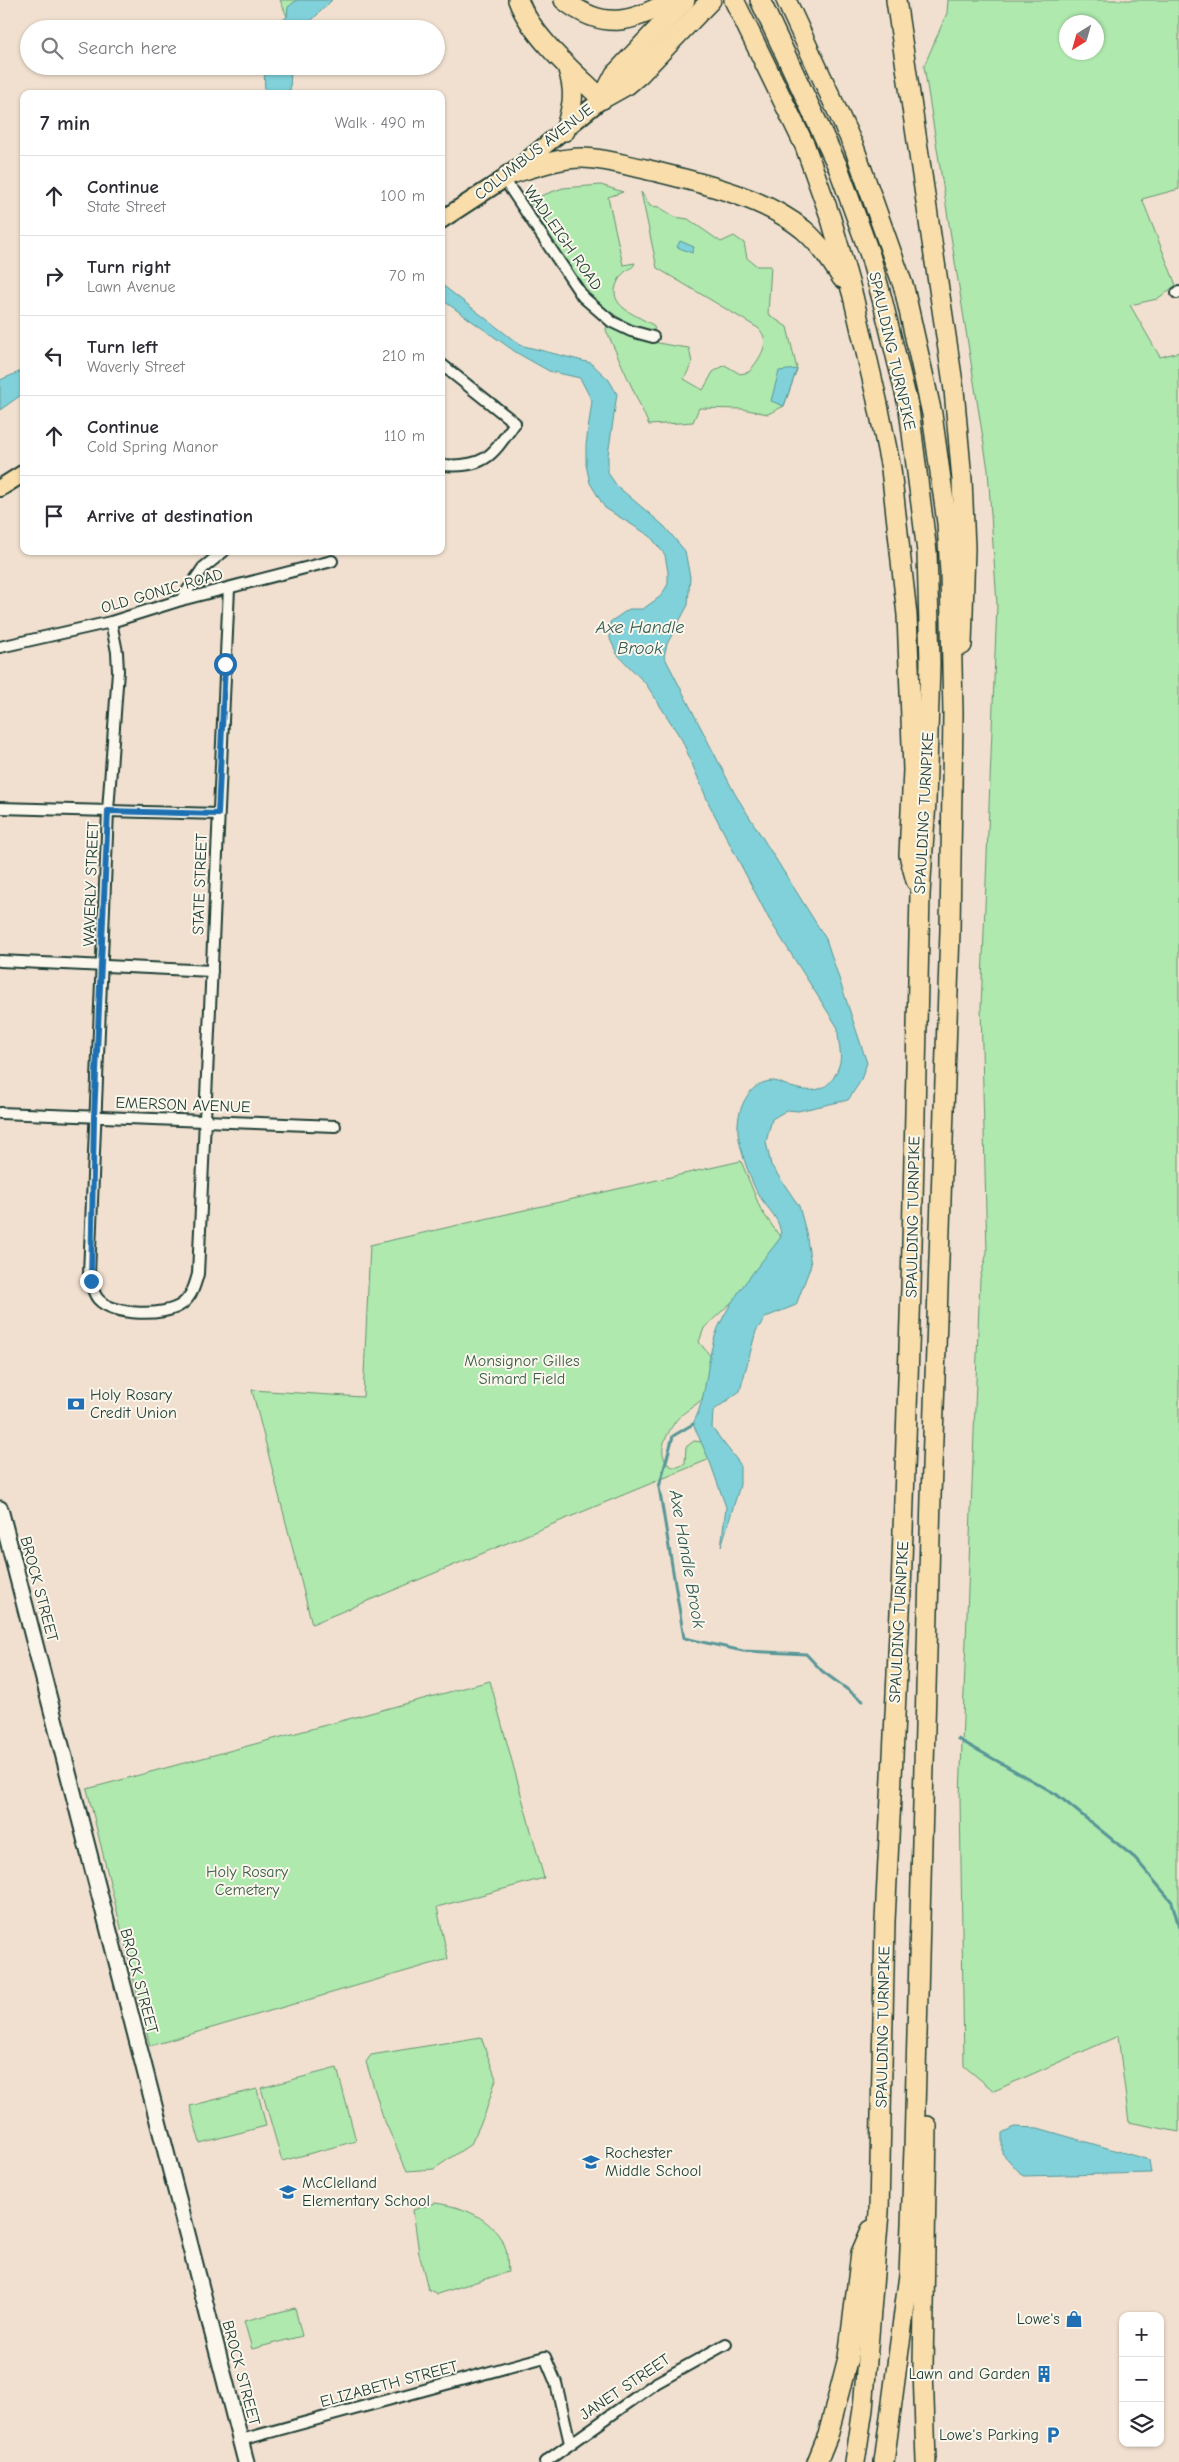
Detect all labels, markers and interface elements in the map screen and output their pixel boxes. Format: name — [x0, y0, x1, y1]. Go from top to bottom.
north arrow — [1059, 15, 1104, 60]
search box — [20, 20, 445, 75]
icon: search — [38, 34, 66, 62]
text: Search here — [78, 37, 177, 59]
street label: COLUMBUS AVENUE — [471, 100, 597, 204]
text: 7 min — [40, 111, 90, 135]
text: Walk · 490 m — [335, 114, 425, 132]
text: Continue — [87, 176, 159, 198]
icon: ahead — [40, 182, 68, 210]
street label: WADLEIGH ROAD — [520, 182, 606, 294]
text: 100 m — [381, 187, 425, 205]
text: State Street — [87, 198, 166, 216]
text: Turn right — [87, 256, 171, 278]
icon: right — [40, 262, 68, 290]
text: 70 m — [389, 267, 425, 285]
street label: SPAULDING TURNPIKE — [865, 270, 919, 432]
text: Lawn Avenue — [87, 278, 175, 296]
text: Turn left — [87, 336, 158, 358]
icon: left — [40, 342, 68, 370]
text: 210 m — [382, 347, 425, 365]
text: Waverly Street — [87, 358, 185, 376]
text: Continue — [87, 416, 159, 438]
icon: ahead — [40, 422, 68, 450]
text: 110 m — [384, 427, 425, 445]
text: Cold Spring Manor — [87, 438, 218, 456]
icon: arrive — [40, 502, 68, 530]
text: Arrive at destination — [87, 505, 253, 527]
street label: OLD GONIC ROAD — [99, 565, 225, 617]
water label: Axe Handle Brook — [595, 617, 684, 659]
route start — [214, 653, 237, 676]
street label: SPAULDING TURNPIKE — [911, 731, 937, 894]
street label: WAVERLY STREET — [80, 820, 102, 947]
street label: STATE STREET — [189, 832, 211, 935]
street label: EMERSON AVENUE — [115, 1094, 251, 1116]
street label: SPAULDING TURNPIKE — [903, 1136, 923, 1298]
route end — [80, 1270, 103, 1293]
park label: Monsignor Gilles Simard Field — [464, 1352, 580, 1388]
place label: Holy Rosary Credit Union — [90, 1386, 177, 1422]
bank icon: Holy Rosary Credit Union — [66, 1394, 86, 1414]
water label: Axe Handle Brook — [664, 1487, 710, 1630]
street label: BROCK STREET — [16, 1534, 62, 1644]
street label: SPAULDING TURNPIKE — [886, 1540, 912, 1703]
park label: Holy Rosary Cemetery — [206, 1863, 289, 1899]
street label: BROCK STREET — [116, 1926, 162, 2036]
street label: SPAULDING TURNPIKE — [873, 1946, 893, 2108]
place label: Rochester Middle School — [605, 2144, 701, 2180]
school or university icon: Rochester Middle School — [581, 2152, 601, 2172]
place label: McClelland Elementary School — [302, 2174, 430, 2210]
school or university icon: McClelland Elementary School — [278, 2182, 298, 2202]
shop icon: Lowe's — [1064, 2309, 1084, 2329]
place label: Lowe's — [1017, 2310, 1060, 2328]
map controls — [1119, 2312, 1164, 2447]
button: + — [1119, 2312, 1164, 2357]
street label: BROCK STREET — [218, 2318, 264, 2428]
street label: JANET STREET — [577, 2350, 674, 2424]
street label: ELIZABETH STREET — [318, 2357, 460, 2411]
button: − — [1119, 2357, 1164, 2402]
building icon: Lawn and Garden — [1034, 2364, 1054, 2384]
place label: Lawn and Garden — [908, 2365, 1030, 2383]
button: layers — [1119, 2402, 1164, 2447]
parking icon: Lowe's Parking — [1043, 2425, 1063, 2445]
place label: Lowe's Parking — [939, 2426, 1039, 2444]

